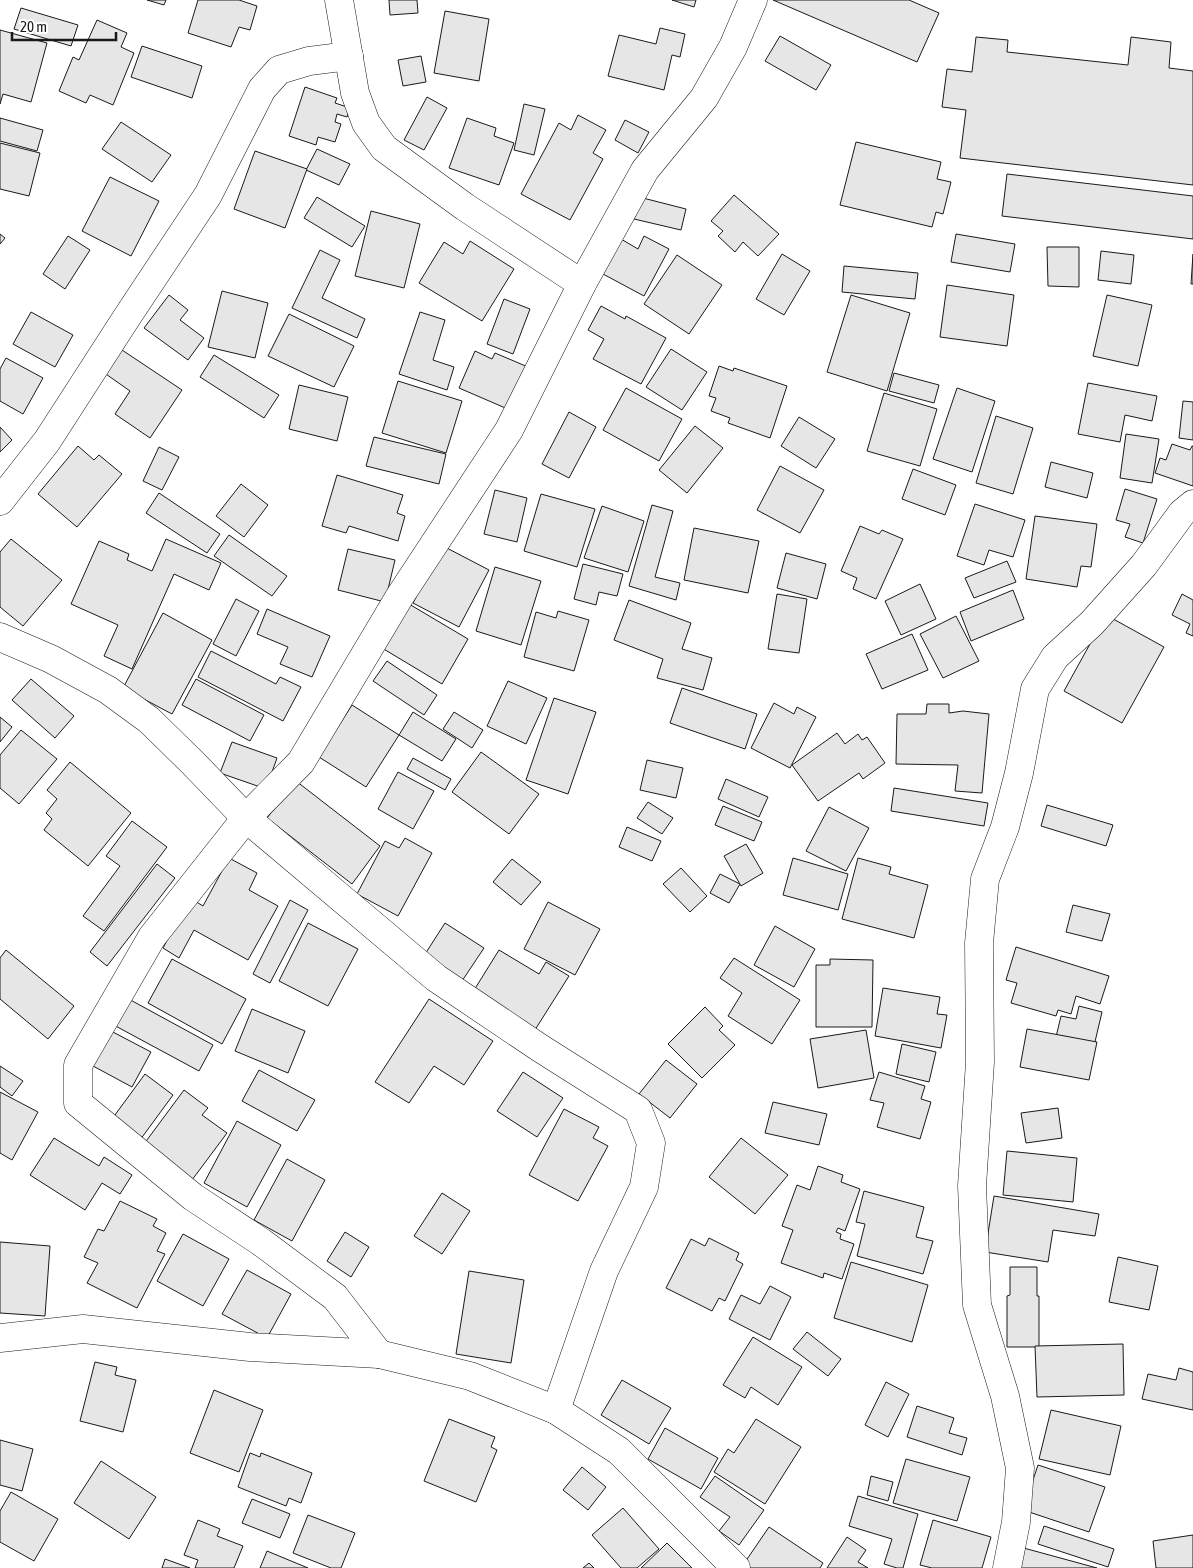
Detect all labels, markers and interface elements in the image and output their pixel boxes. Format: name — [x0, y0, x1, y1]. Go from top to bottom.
scale bar — [12, 10, 116, 42]
text: 20 m — [20, 18, 47, 35]

